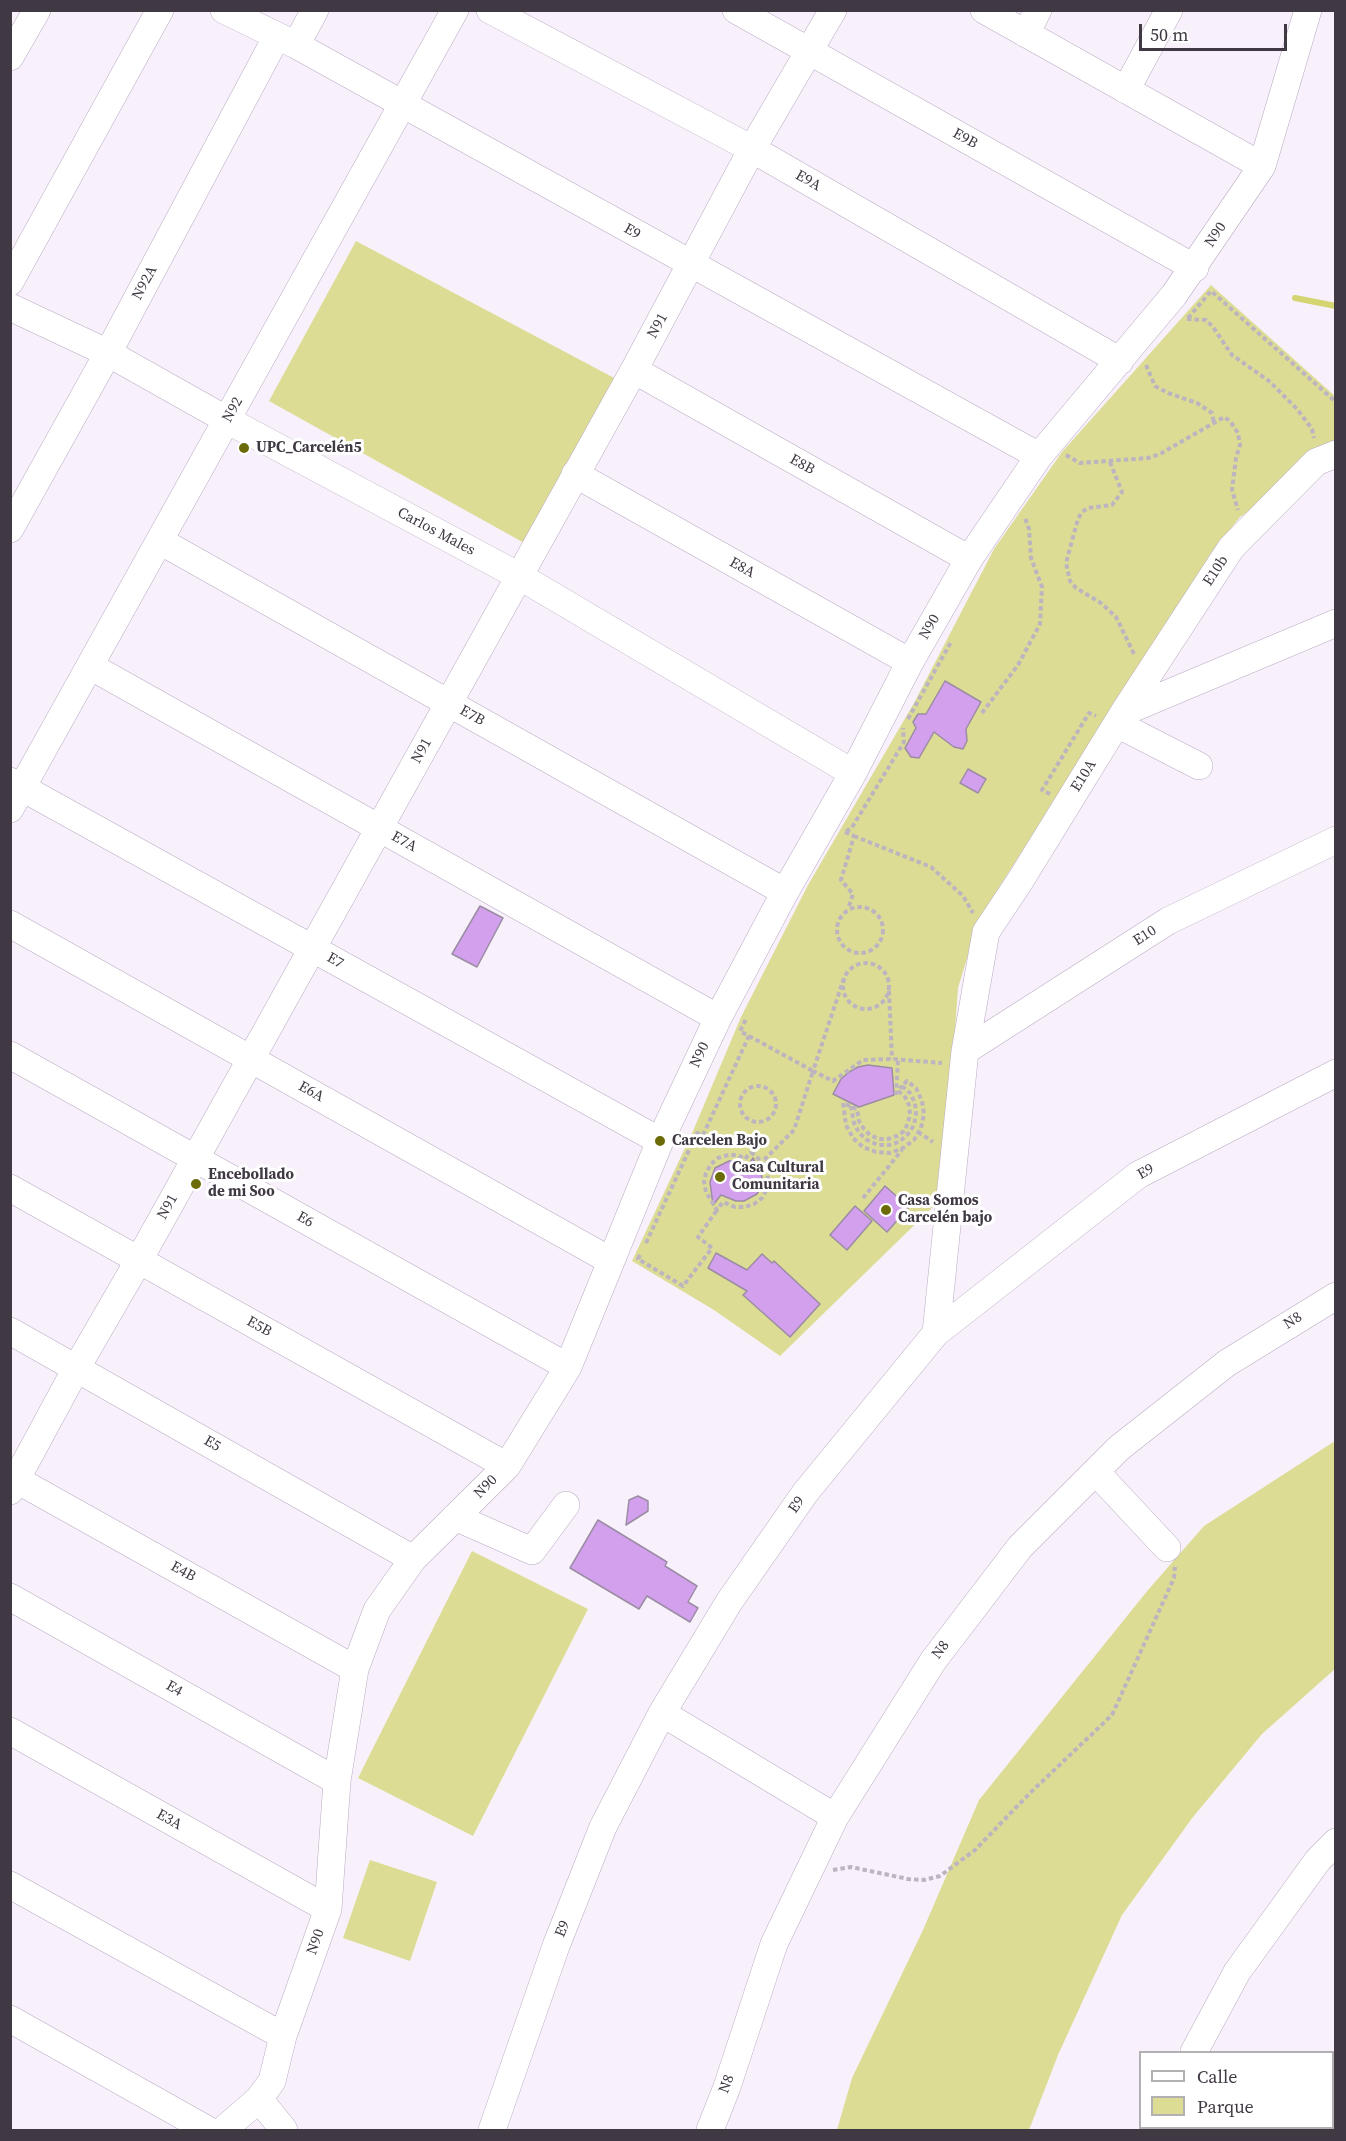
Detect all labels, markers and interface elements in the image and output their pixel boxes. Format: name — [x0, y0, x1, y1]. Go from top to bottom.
scale bar — [1142, 12, 1290, 50]
text: 50 m — [1150, 22, 1188, 47]
street label: E9B — [949, 125, 981, 153]
street label: E9A — [792, 167, 824, 195]
street label: N90 — [1201, 219, 1231, 251]
street label: E9 — [620, 220, 644, 244]
street label: N92A — [129, 263, 161, 303]
street label: N91 — [644, 310, 672, 342]
street label: N92 — [219, 394, 247, 426]
place label: UPC_Carcelén5 — [256, 439, 362, 457]
marker: UPC_Carcelén5 — [237, 441, 251, 455]
street label: E8B — [786, 451, 818, 479]
street label: Carlos Males — [394, 504, 478, 560]
street label: E10b — [1200, 552, 1232, 590]
street label: E8A — [726, 554, 758, 582]
street label: N90 — [916, 611, 944, 643]
street label: E7B — [456, 702, 488, 730]
street label: N91 — [408, 735, 436, 767]
street label: E10A — [1067, 757, 1101, 795]
street label: E7A — [388, 828, 420, 856]
street label: E10 — [1130, 922, 1160, 950]
street label: E7 — [323, 949, 347, 973]
street label: N90 — [686, 1039, 714, 1071]
street label: E6A — [295, 1078, 327, 1106]
place label: Carcelen Bajo — [672, 1132, 767, 1150]
marker: Carcelen Bajo — [653, 1134, 667, 1148]
place label: Casa Cultural Comunitaria — [732, 1159, 824, 1194]
street label: E9 — [1134, 1160, 1158, 1184]
place label: Encebollado de mi Soo — [208, 1166, 294, 1201]
marker: Casa Cultural Comunitaria — [713, 1170, 727, 1184]
marker: Encebollado de mi Soo — [189, 1177, 203, 1191]
street label: N91 — [154, 1191, 182, 1223]
place label: Casa Somos Carcelén bajo — [898, 1192, 992, 1227]
marker: Casa Somos Carcelén bajo — [879, 1203, 893, 1217]
street label: E6 — [293, 1208, 317, 1232]
street label: N8 — [1280, 1308, 1306, 1334]
street label: E5B — [243, 1313, 275, 1341]
street label: E5 — [200, 1432, 224, 1456]
street label: N90 — [470, 1471, 502, 1503]
street label: E9 — [785, 1493, 809, 1517]
street label: E4B — [167, 1558, 199, 1586]
street label: N8 — [928, 1637, 954, 1663]
street label: E4 — [162, 1677, 186, 1701]
street label: E3A — [153, 1806, 185, 1834]
street label: E9 — [552, 1918, 574, 1940]
street label: N90 — [303, 1927, 329, 1957]
legend — [1139, 2051, 1334, 2129]
text: Calle — [1197, 2064, 1237, 2089]
street label: N8 — [715, 2072, 739, 2096]
text: Parque — [1197, 2094, 1254, 2119]

